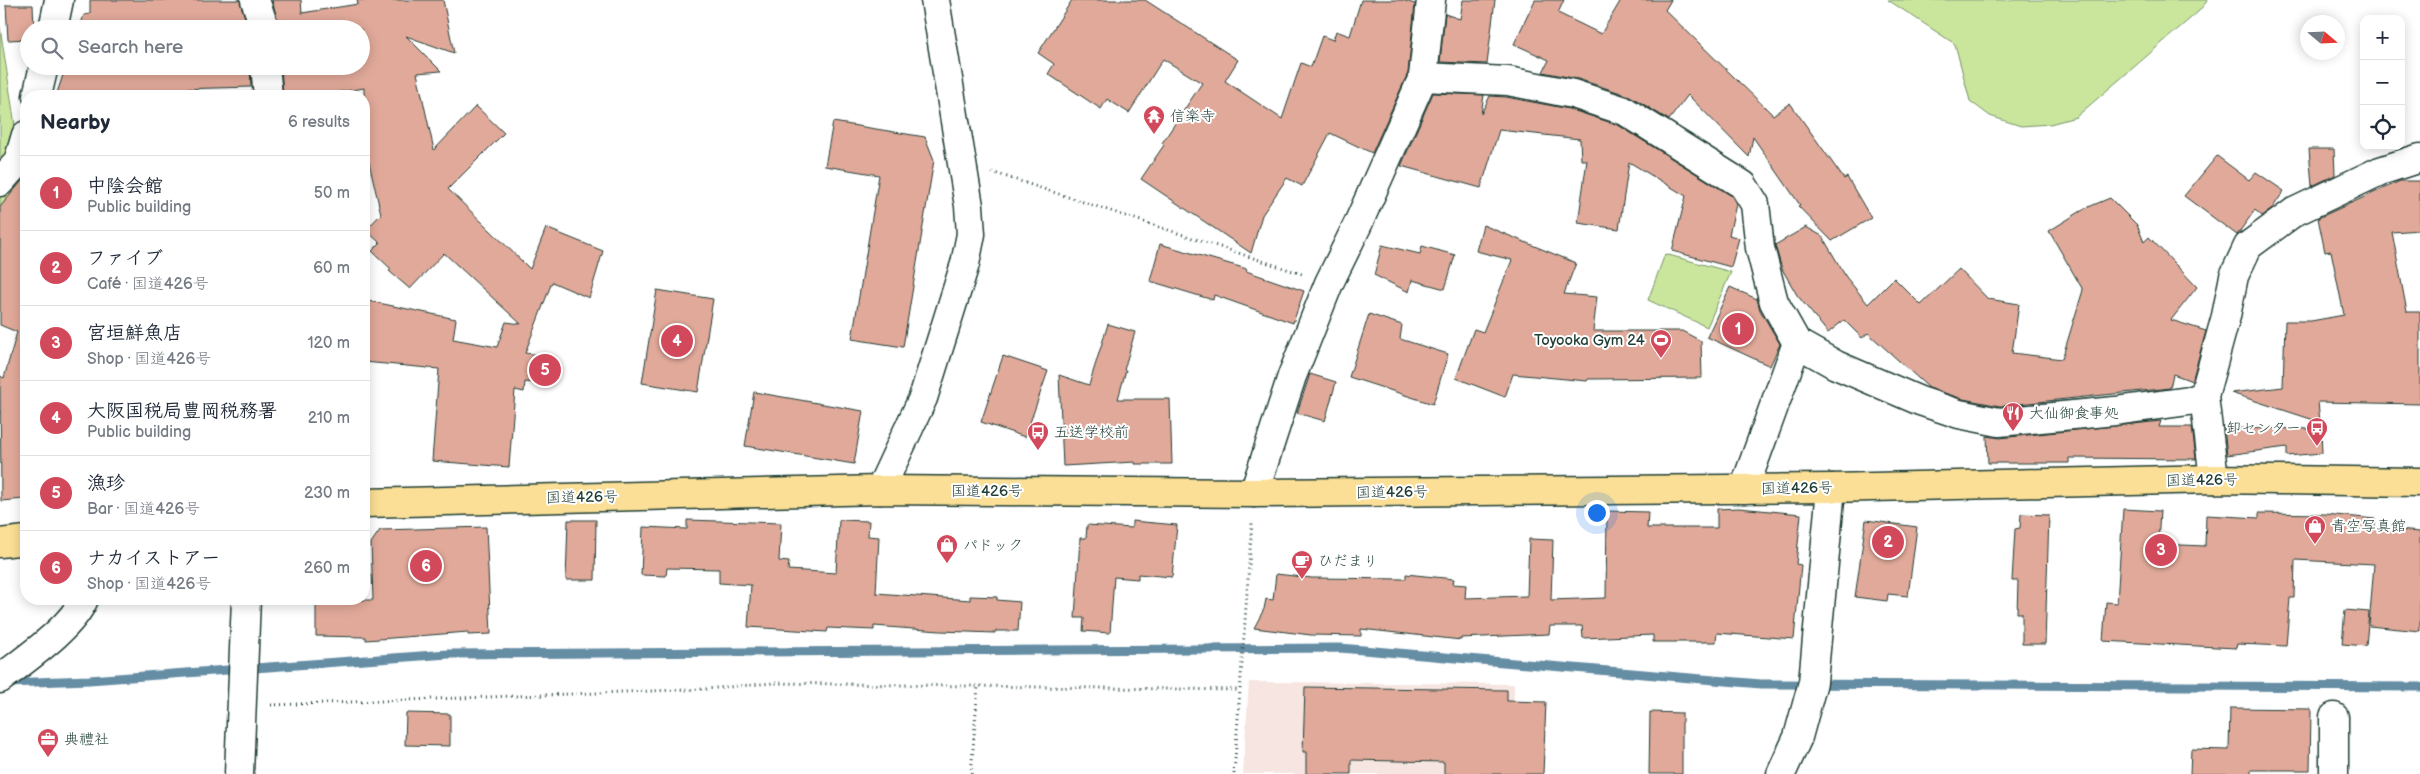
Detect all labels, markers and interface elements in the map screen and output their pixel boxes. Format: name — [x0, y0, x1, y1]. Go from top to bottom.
north arrow — [2300, 15, 2345, 60]
map controls — [2360, 15, 2405, 150]
button: + — [2360, 15, 2405, 60]
search box — [20, 20, 370, 75]
icon: search — [38, 34, 66, 62]
text: Search here — [78, 36, 183, 59]
button: − — [2360, 60, 2405, 105]
temple icon: 信楽寺 — [1142, 104, 1166, 135]
button: locate — [2360, 105, 2405, 150]
place label: 信楽寺 — [1170, 107, 1215, 126]
text: Nearby — [40, 110, 110, 135]
text: 6 results — [288, 113, 350, 132]
text: 中陰会館 — [87, 175, 163, 198]
text: 1 — [53, 184, 59, 203]
text: 50 m — [314, 184, 350, 203]
text: Public building — [87, 198, 191, 217]
text: ファイブ — [87, 247, 163, 270]
text: 2 — [51, 259, 61, 278]
text: 60 m — [313, 259, 350, 278]
text: Café · 国道426号 — [87, 275, 209, 294]
pin: 1 — [1722, 310, 1754, 348]
text: 宮垣鮮魚店 — [87, 322, 182, 345]
pin: 4 — [661, 322, 693, 360]
sports icon: Toyooka Gym 24 — [1649, 328, 1673, 359]
place label: Toyooka Gym 24 — [1534, 331, 1645, 350]
text: 3 — [51, 334, 61, 353]
text: 120 m — [307, 334, 350, 353]
text: Shop · 国道426号 — [87, 350, 211, 369]
pin: 5 — [529, 351, 561, 389]
text: 大阪国税局豊岡税務署 — [87, 400, 277, 423]
restaurant icon: 大仙御食事処 — [2001, 401, 2025, 432]
place label: 大仙御食事処 — [2029, 404, 2119, 423]
text: 4 — [51, 409, 61, 428]
text: 210 m — [308, 409, 350, 428]
bus stop icon: 卸センター — [2305, 416, 2329, 447]
place label: 卸センター — [2227, 419, 2301, 438]
bus stop icon: 五送学校前 — [1026, 420, 1050, 451]
text: Public building — [87, 423, 191, 442]
place label: 五送学校前 — [1054, 423, 1129, 442]
street label: 国道426号 — [2166, 470, 2238, 491]
text: 漁珍 — [87, 472, 125, 495]
street label: 国道426号 — [1761, 478, 1833, 499]
street label: 国道426号 — [951, 482, 1023, 501]
street label: 国道426号 — [1356, 482, 1428, 503]
text: 5 — [51, 484, 61, 503]
text: 230 m — [304, 484, 350, 503]
street label: 国道426号 — [546, 487, 618, 508]
text: Bar · 国道426号 — [87, 500, 200, 519]
your location — [1584, 500, 1610, 526]
shop icon: 青空写真館 — [2303, 514, 2327, 545]
place label: 青空写真館 — [2331, 517, 2406, 536]
pin: 2 — [1872, 523, 1904, 561]
pin: 3 — [2145, 531, 2177, 569]
shop icon: パドック — [935, 533, 959, 564]
place label: パドック — [963, 536, 1023, 555]
text: ナカイストアー — [87, 547, 220, 570]
pin: 6 — [410, 547, 442, 585]
cafe icon: ひだまり — [1290, 549, 1314, 580]
place label: ひだまり — [1318, 552, 1378, 571]
text: 6 — [51, 559, 61, 578]
text: 260 m — [304, 559, 350, 578]
text: Shop · 国道426号 — [87, 575, 211, 594]
office icon: 典禮社 — [36, 727, 60, 758]
place label: 典禮社 — [64, 730, 109, 749]

